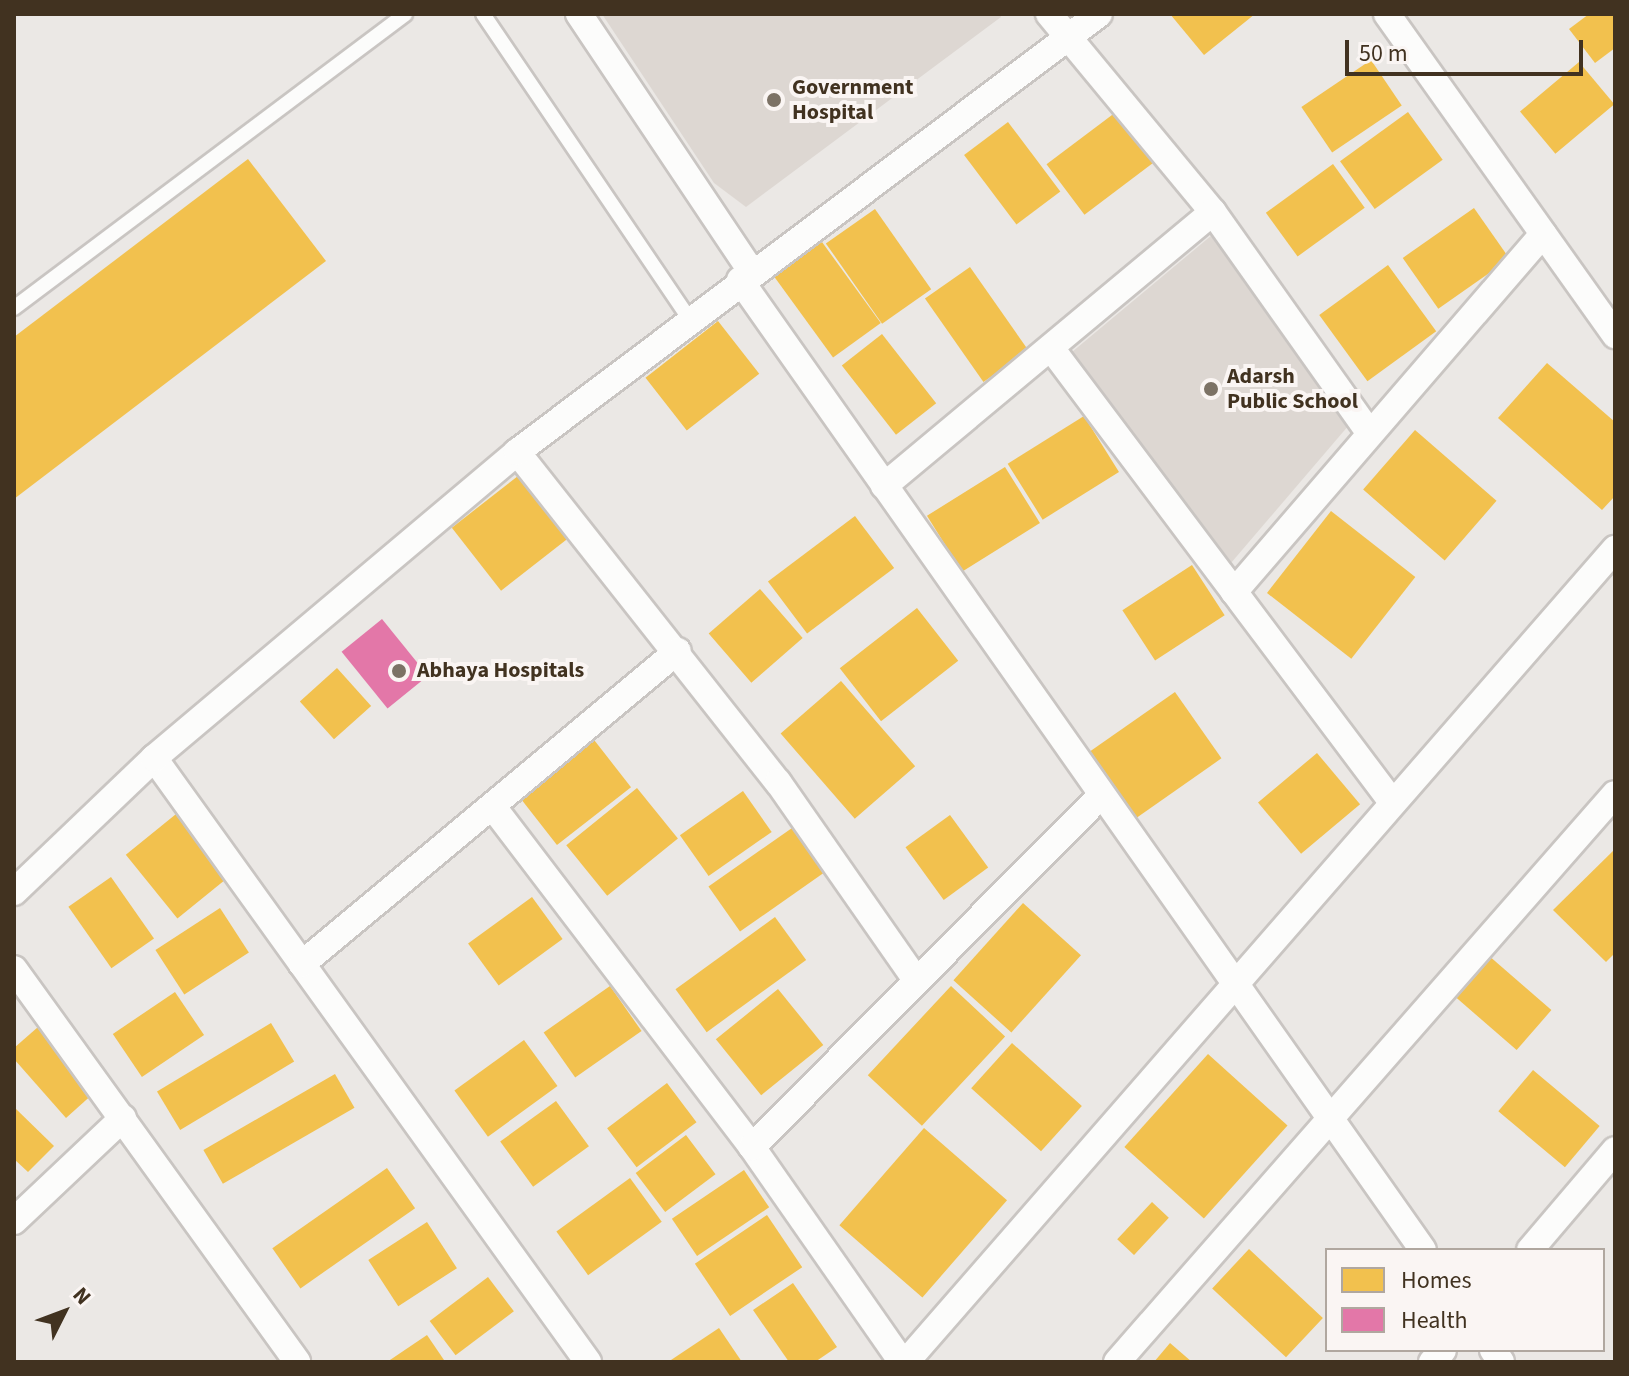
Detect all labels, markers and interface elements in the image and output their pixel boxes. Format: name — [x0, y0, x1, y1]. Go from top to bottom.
scale bar — [1349, 24, 1587, 74]
text: 50 m — [1359, 36, 1408, 71]
place label: Government Hospital — [792, 74, 913, 126]
marker: Government Hospital — [763, 89, 785, 111]
place label: Adarsh Public School — [1227, 363, 1358, 414]
marker: Adarsh Public School — [1202, 380, 1220, 398]
place label: Abhaya Hospitals — [417, 658, 584, 684]
marker: Abhaya Hospitals — [388, 660, 410, 682]
legend — [1325, 1248, 1605, 1352]
text: Homes — [1401, 1263, 1472, 1298]
north arrow — [24, 1272, 104, 1352]
text: N — [65, 1280, 99, 1312]
text: Health — [1401, 1303, 1468, 1338]

